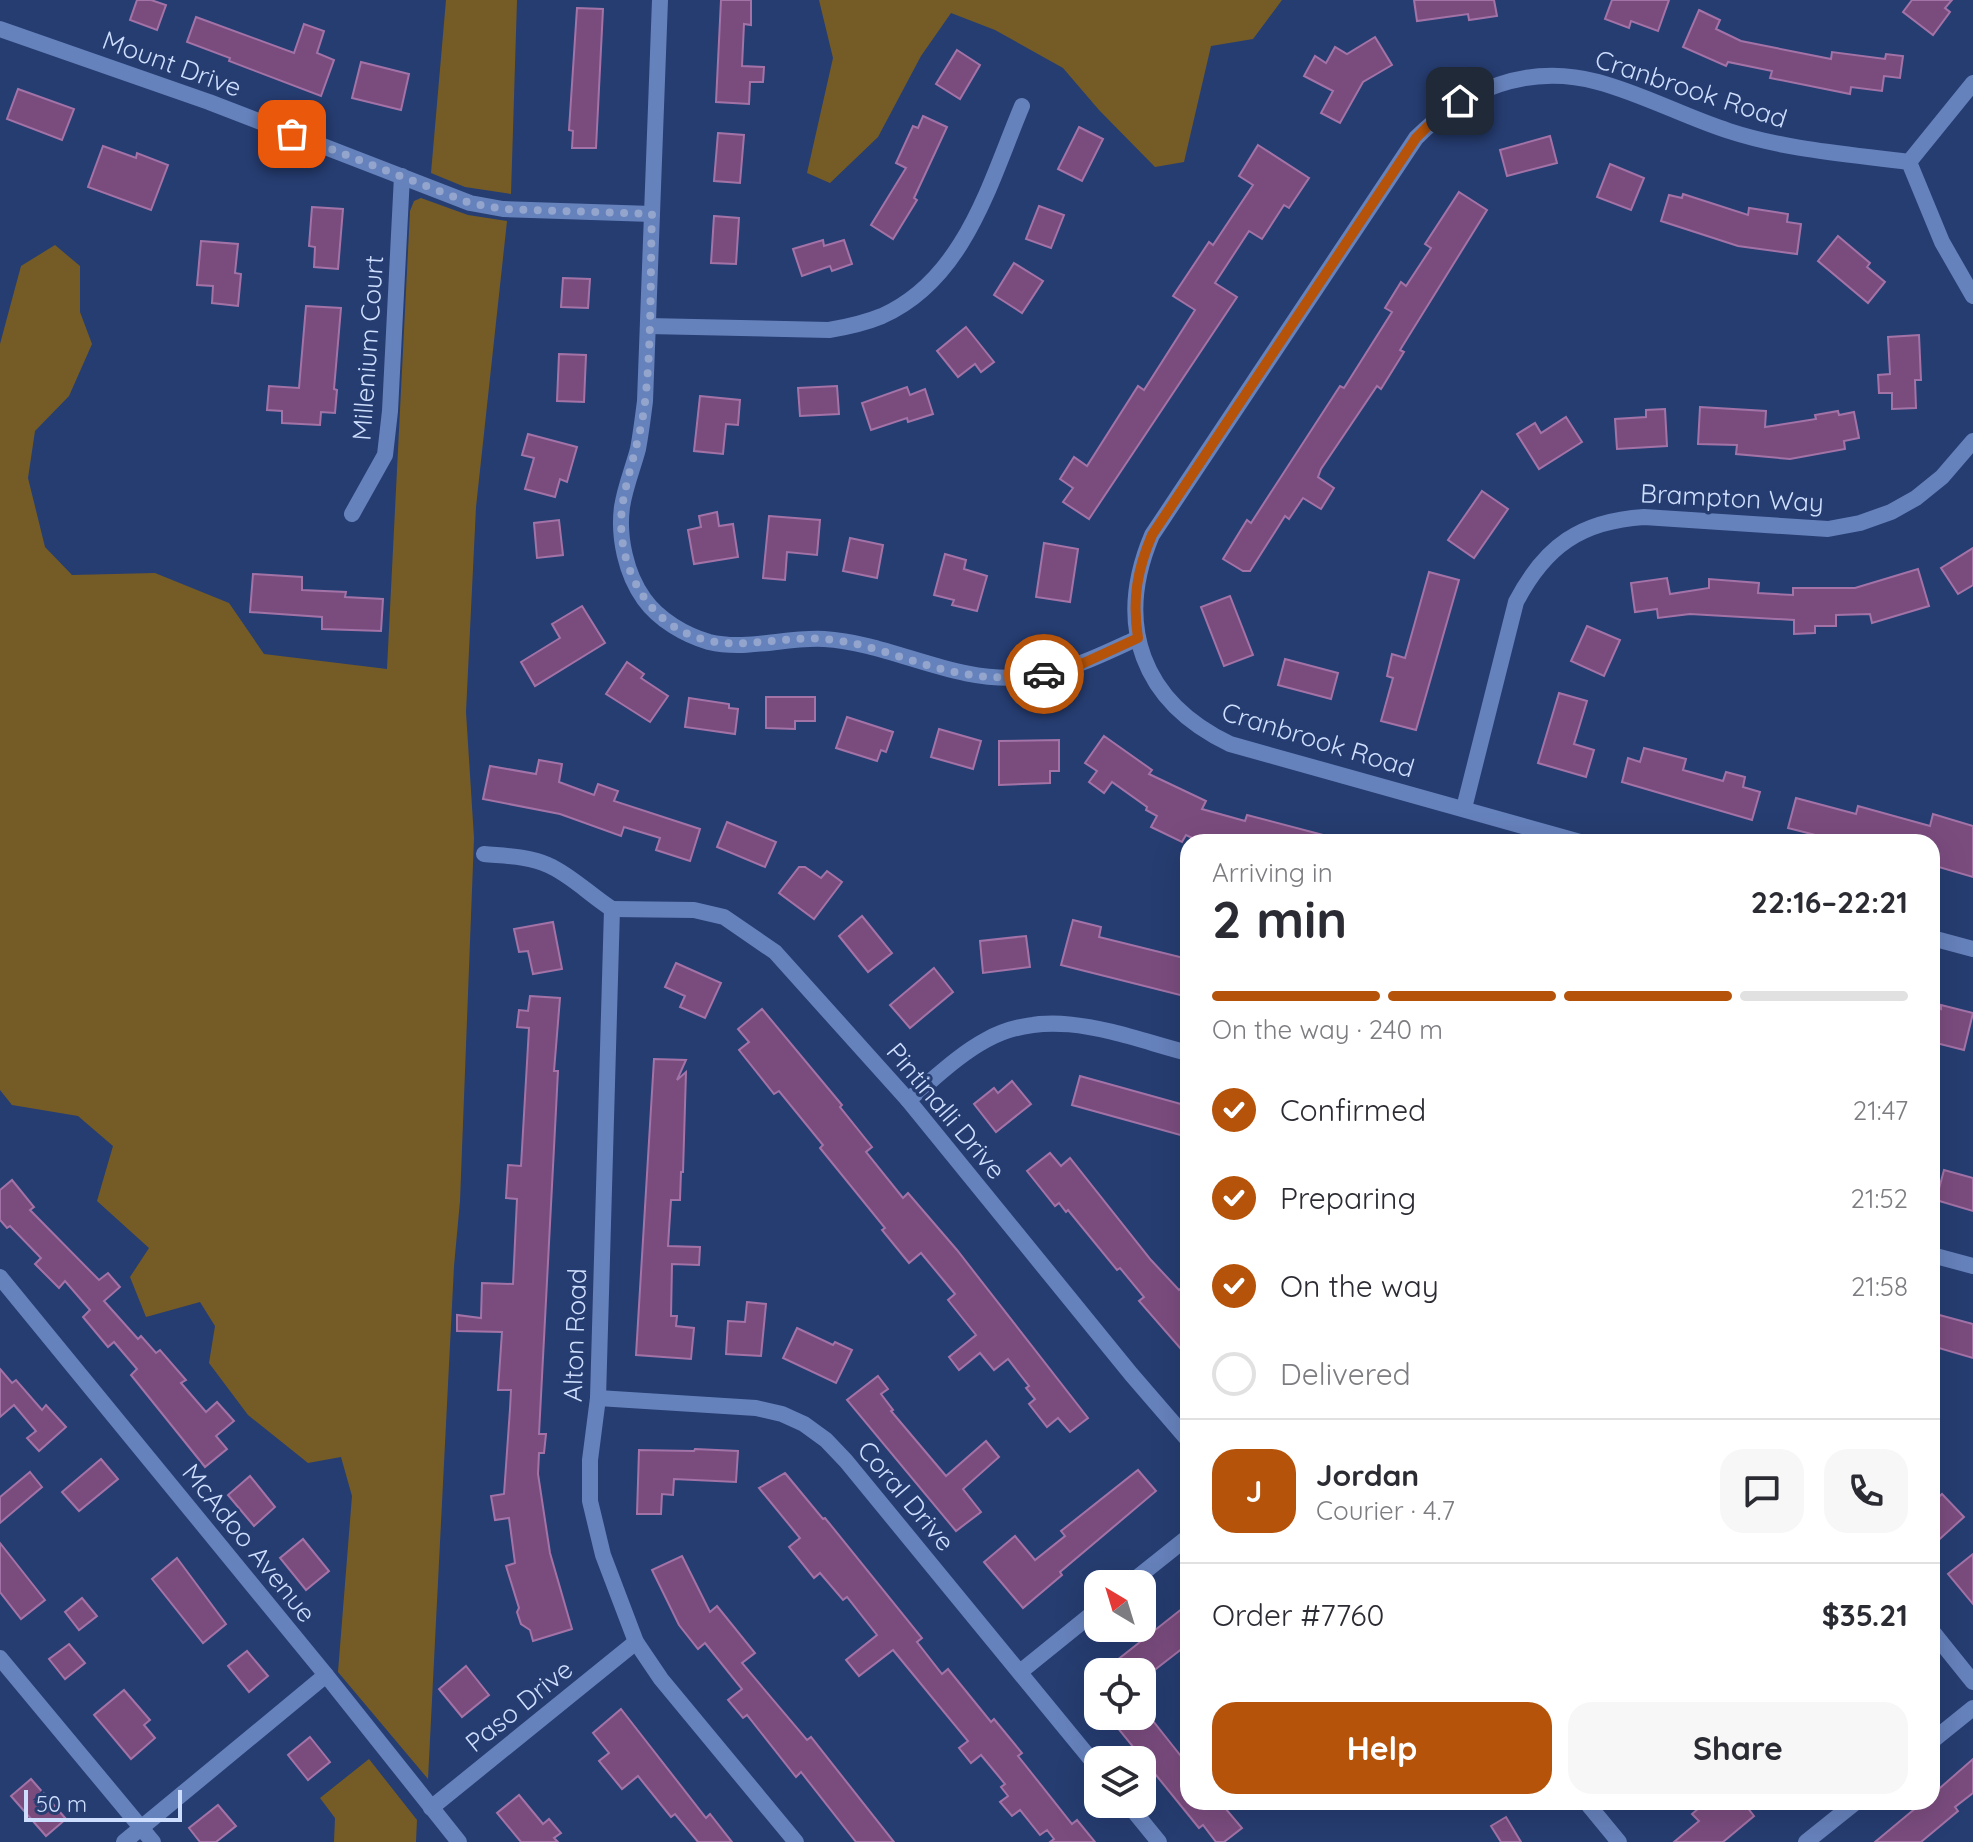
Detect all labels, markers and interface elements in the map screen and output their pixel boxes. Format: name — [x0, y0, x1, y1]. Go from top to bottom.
street label: Mount Drive — [98, 23, 246, 104]
street label: Cranbrook Road — [1591, 42, 1791, 135]
pin — [1426, 67, 1494, 135]
icon: home — [1438, 79, 1482, 123]
pin — [258, 100, 326, 168]
icon: bag — [270, 112, 314, 156]
street label: Millenium Court — [345, 254, 390, 442]
street label: Brampton Way — [1639, 476, 1825, 519]
courier — [1004, 634, 1084, 714]
icon: car — [1022, 652, 1066, 696]
street label: Cranbrook Road — [1218, 695, 1418, 784]
text: Arriving in — [1212, 856, 1333, 889]
text: 22:16–22:21 — [1751, 883, 1908, 921]
text: 2 min — [1212, 886, 1347, 951]
text: On the way · 240 m — [1212, 1013, 1443, 1046]
street label: Pintinalli Drive — [880, 1036, 1013, 1186]
icon: check — [1212, 1088, 1256, 1132]
text: Confirmed — [1280, 1091, 1426, 1129]
text: 21:47 — [1853, 1094, 1908, 1127]
icon: check — [1212, 1176, 1256, 1220]
text: Preparing — [1280, 1179, 1416, 1217]
text: 21:52 — [1851, 1182, 1908, 1215]
icon: check — [1212, 1264, 1256, 1308]
text: On the way — [1280, 1267, 1439, 1305]
street label: Alton Road — [556, 1268, 593, 1402]
text: 21:58 — [1851, 1270, 1908, 1303]
text: Delivered — [1280, 1355, 1411, 1393]
street label: Coral Drive — [851, 1434, 962, 1558]
button: chat — [1720, 1449, 1804, 1533]
button: phone — [1824, 1449, 1908, 1533]
text: Jordan — [1316, 1456, 1419, 1494]
street label: McAdoo Avenue — [175, 1457, 324, 1629]
text: J — [1246, 1472, 1262, 1510]
text: Courier · 4.7 — [1316, 1494, 1455, 1527]
north arrow — [1084, 1570, 1156, 1642]
map controls — [1084, 1570, 1156, 1818]
text: Order #7760 — [1212, 1596, 1384, 1634]
text: $35.21 — [1822, 1596, 1908, 1634]
street label: Paso Drive — [458, 1652, 579, 1759]
button: locate — [1084, 1658, 1156, 1730]
button: Help — [1212, 1702, 1552, 1794]
button: Share — [1568, 1702, 1908, 1794]
button: layers — [1084, 1746, 1156, 1818]
scale bar — [24, 1786, 182, 1822]
text: 50 m — [36, 1790, 87, 1818]

